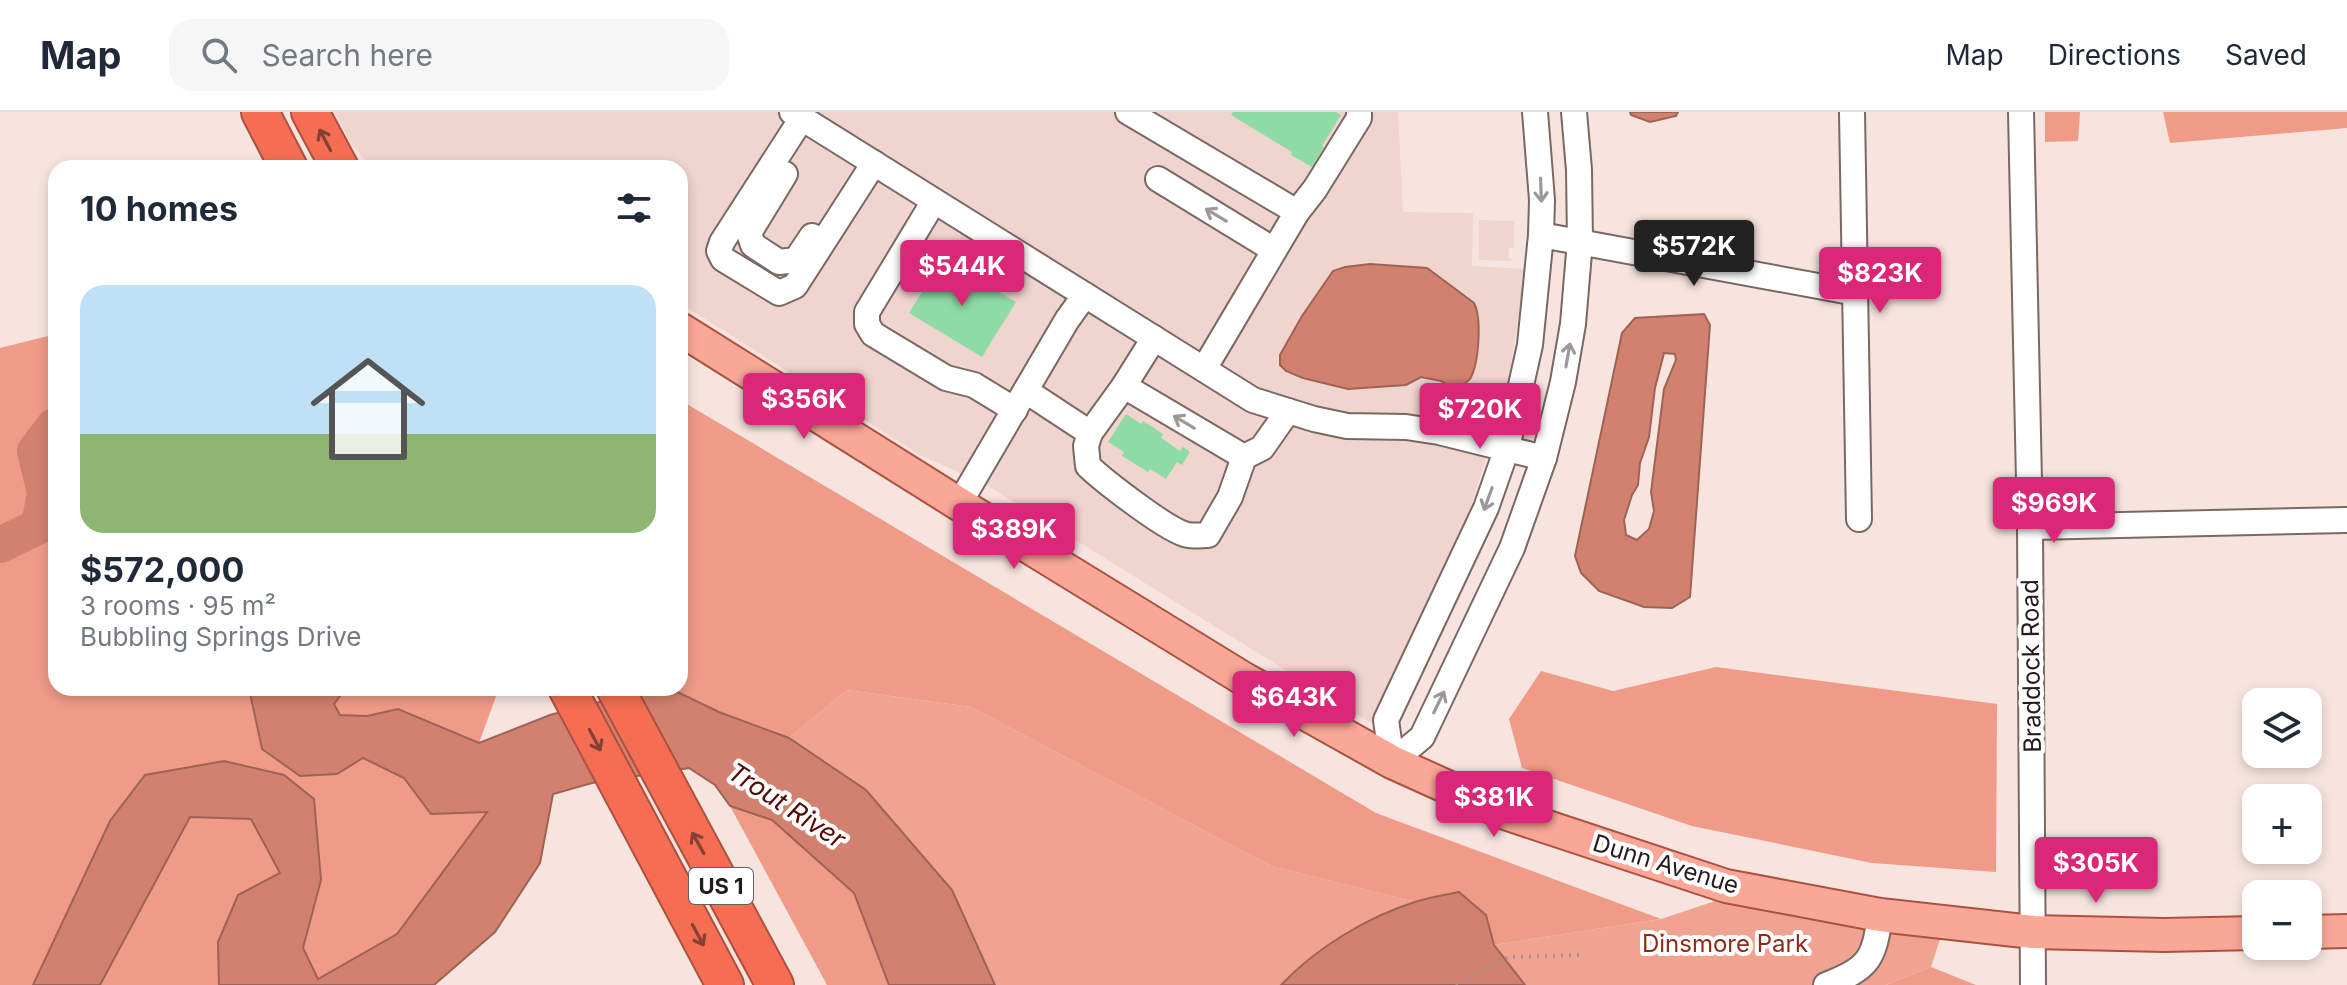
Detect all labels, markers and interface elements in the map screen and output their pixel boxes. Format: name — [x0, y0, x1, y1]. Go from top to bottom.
search box — [169, 19, 729, 91]
text: Map — [40, 32, 121, 78]
icon: search — [197, 33, 241, 77]
text: Search here — [261, 37, 433, 73]
text: Map — [1945, 38, 2004, 72]
text: Directions — [2048, 38, 2181, 72]
text: Saved — [2225, 38, 2307, 72]
one-way arrow — [316, 129, 332, 152]
one-way arrow — [1534, 176, 1549, 203]
icon: filters — [612, 186, 656, 230]
text: 10 homes — [80, 188, 238, 229]
one-way arrow — [1205, 206, 1228, 222]
pin: $572K — [1638, 220, 1750, 288]
text: $572K — [1652, 230, 1736, 261]
pin: $544K — [906, 240, 1018, 308]
pin: $823K — [1824, 247, 1936, 315]
text: $544K — [918, 250, 1006, 281]
text: $823K — [1837, 257, 1923, 288]
icon: home — [296, 337, 440, 481]
one-way arrow — [1561, 342, 1576, 368]
pin: $356K — [748, 373, 860, 441]
text: $356K — [761, 383, 847, 414]
pin: $720K — [1424, 383, 1536, 451]
text: $720K — [1438, 393, 1522, 424]
one-way arrow — [1173, 413, 1196, 429]
pin: $969K — [1998, 477, 2110, 545]
one-way arrow — [1480, 486, 1494, 511]
text: $969K — [2011, 487, 2097, 518]
pin: $389K — [958, 503, 1070, 571]
text: $389K — [971, 513, 1057, 544]
text: $572,000 — [80, 549, 244, 590]
street label: Braddock Road — [2015, 579, 2047, 753]
text: 3 rooms · 95 m² — [80, 590, 276, 621]
text: Bubbling Springs Drive — [80, 621, 361, 652]
pin: $643K — [1238, 671, 1350, 739]
text: $643K — [1251, 681, 1337, 712]
map controls — [2242, 688, 2322, 960]
button: layers — [2242, 688, 2322, 768]
one-way arrow — [1432, 690, 1447, 714]
one-way arrow — [587, 728, 603, 751]
water label: Trout River — [723, 756, 852, 855]
pin: $381K — [1438, 771, 1550, 839]
text: $381K — [1454, 781, 1534, 812]
button: + — [2242, 784, 2322, 864]
street label: Dunn Avenue — [1590, 828, 1742, 900]
one-way arrow — [690, 831, 705, 855]
pin: $305K — [2040, 837, 2152, 905]
text: $305K — [2053, 847, 2139, 878]
road number: US 1 — [689, 868, 753, 904]
button: − — [2242, 880, 2322, 960]
one-way arrow — [691, 923, 707, 947]
park label: Dinsmore Park — [1642, 929, 1808, 958]

